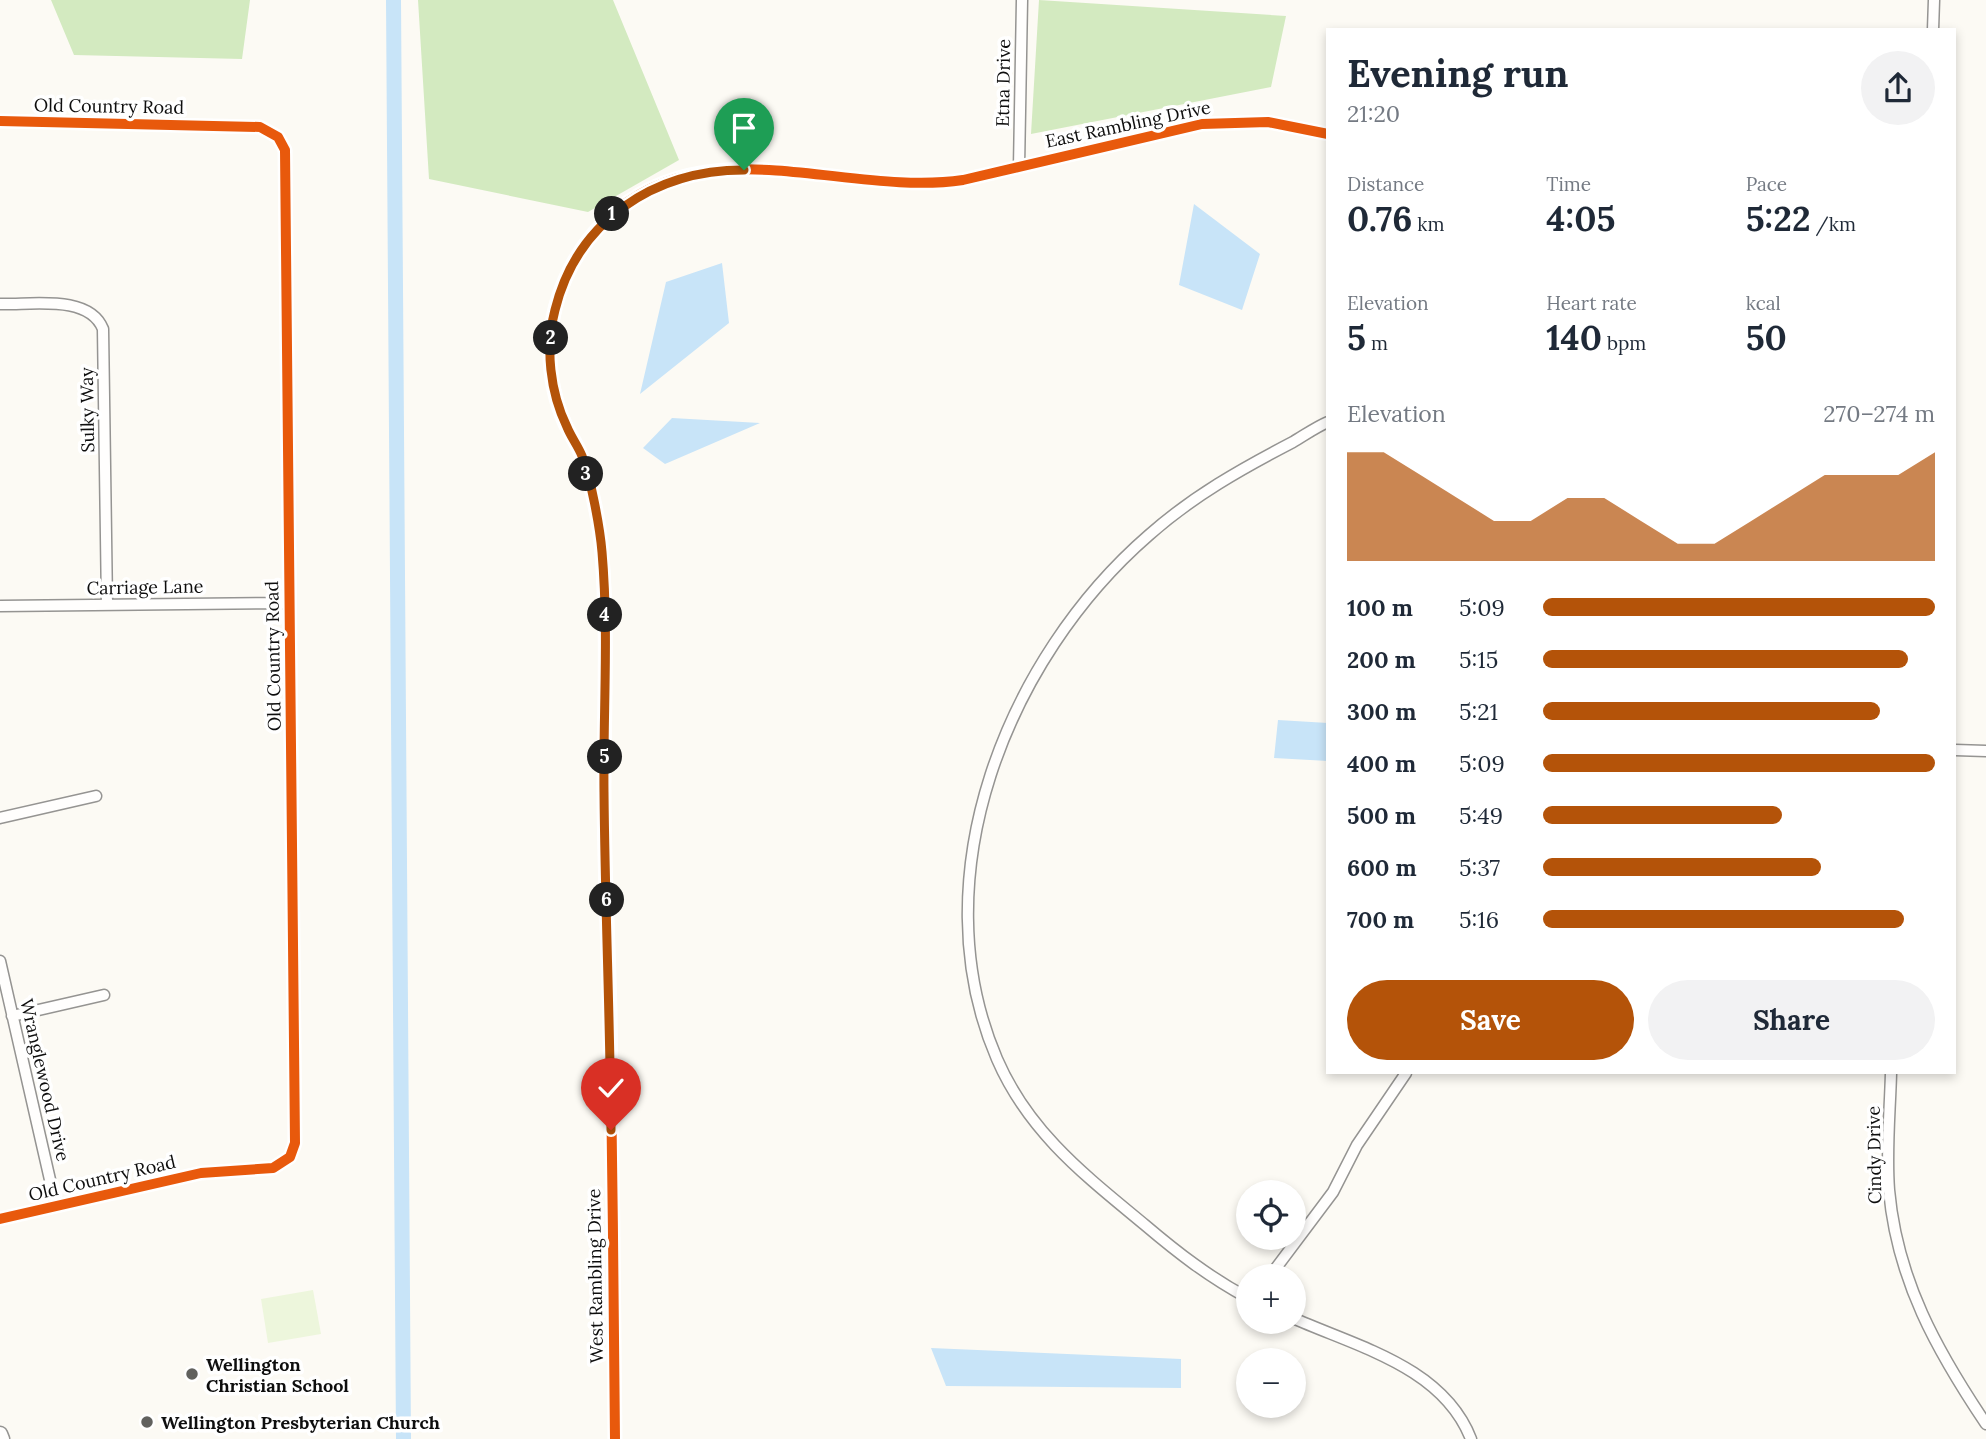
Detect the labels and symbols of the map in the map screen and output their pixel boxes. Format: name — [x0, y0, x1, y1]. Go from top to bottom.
street label: Etna Drive — [991, 39, 1015, 127]
street label: Old Country Road — [34, 93, 185, 119]
street label: East Rambling Drive — [1043, 95, 1213, 153]
pin — [714, 98, 774, 170]
pin: 1 — [594, 196, 630, 232]
pin: 2 — [534, 320, 568, 356]
street label: Sulky Way — [75, 367, 99, 453]
pin: 3 — [568, 456, 604, 491]
street label: Carriage Lane — [86, 574, 204, 600]
street label: Old Country Road — [260, 580, 286, 731]
pin: 4 — [588, 598, 622, 632]
pin: 5 — [588, 740, 622, 774]
pin: 6 — [590, 883, 624, 918]
street label: Wranglewood Drive — [15, 997, 75, 1164]
pin — [581, 1058, 641, 1130]
street label: Cindy Drive — [1862, 1105, 1886, 1204]
street label: Old Country Road — [26, 1150, 178, 1206]
street label: West Rambling Drive — [582, 1188, 608, 1364]
place label: Wellington Christian School — [206, 1353, 349, 1397]
marker: Wellington Christian School — [184, 1366, 200, 1382]
place label: Wellington Presbyterian Church — [161, 1411, 440, 1434]
marker: Wellington Presbyterian Church — [139, 1414, 155, 1430]

